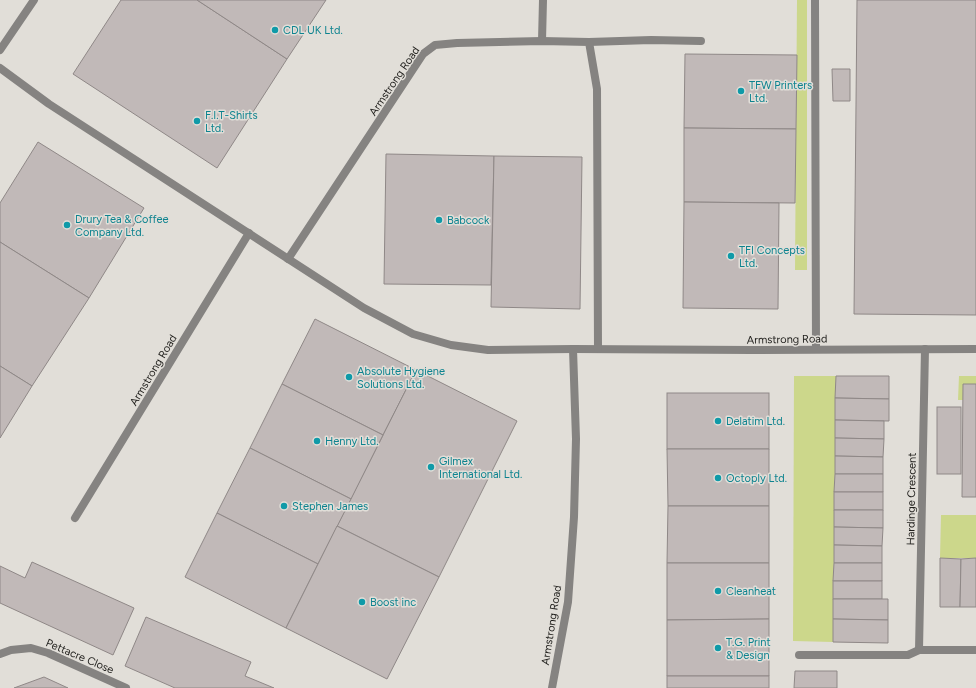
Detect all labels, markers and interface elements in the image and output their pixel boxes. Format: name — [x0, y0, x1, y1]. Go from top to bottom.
place label: CDL UK Ltd. — [283, 24, 343, 37]
marker: CDL UK Ltd. — [270, 25, 280, 35]
street label: Armstrong Road — [367, 44, 422, 118]
place label: TFW Printers Ltd. — [749, 79, 812, 105]
marker: TFW Printers Ltd. — [736, 86, 746, 96]
place label: F.I.T-Shirts Ltd. — [205, 109, 258, 135]
marker: F.I.T-Shirts Ltd. — [192, 116, 202, 126]
place label: Drury Tea & Coffee Company Ltd. — [75, 213, 169, 239]
place label: Babcock — [447, 214, 490, 227]
marker: Babcock — [434, 215, 444, 225]
marker: Drury Tea & Coffee Company Ltd. — [62, 220, 72, 230]
place label: TFI Concepts Ltd. — [739, 244, 805, 270]
marker: TFI Concepts Ltd. — [726, 251, 736, 261]
street label: Armstrong Road — [127, 332, 180, 408]
street label: Armstrong Road — [747, 332, 827, 347]
place label: Absolute Hygiene Solutions Ltd. — [357, 365, 445, 391]
marker: Absolute Hygiene Solutions Ltd. — [344, 372, 354, 382]
place label: Delatim Ltd. — [726, 415, 785, 428]
marker: Delatim Ltd. — [713, 416, 723, 426]
place label: Henny Ltd. — [325, 435, 379, 448]
marker: Henny Ltd. — [312, 436, 322, 446]
street label: Hardinge Crescent — [904, 452, 919, 546]
place label: Gilmex International Ltd. — [439, 455, 522, 481]
marker: Gilmex International Ltd. — [426, 462, 436, 472]
place label: Octoply Ltd. — [726, 472, 787, 485]
marker: Octoply Ltd. — [713, 473, 723, 483]
place label: Stephen James — [292, 500, 368, 513]
marker: Stephen James — [279, 501, 289, 511]
street label: Armstrong Road — [539, 584, 564, 666]
place label: Cleanheat — [726, 585, 776, 598]
marker: Cleanheat — [713, 586, 723, 596]
place label: Boost inc — [370, 596, 416, 609]
marker: Boost inc — [357, 597, 367, 607]
street label: Pettacre Close — [44, 636, 116, 677]
place label: T.G. Print & Design — [726, 636, 771, 662]
marker: T.G. Print & Design — [713, 643, 723, 653]

